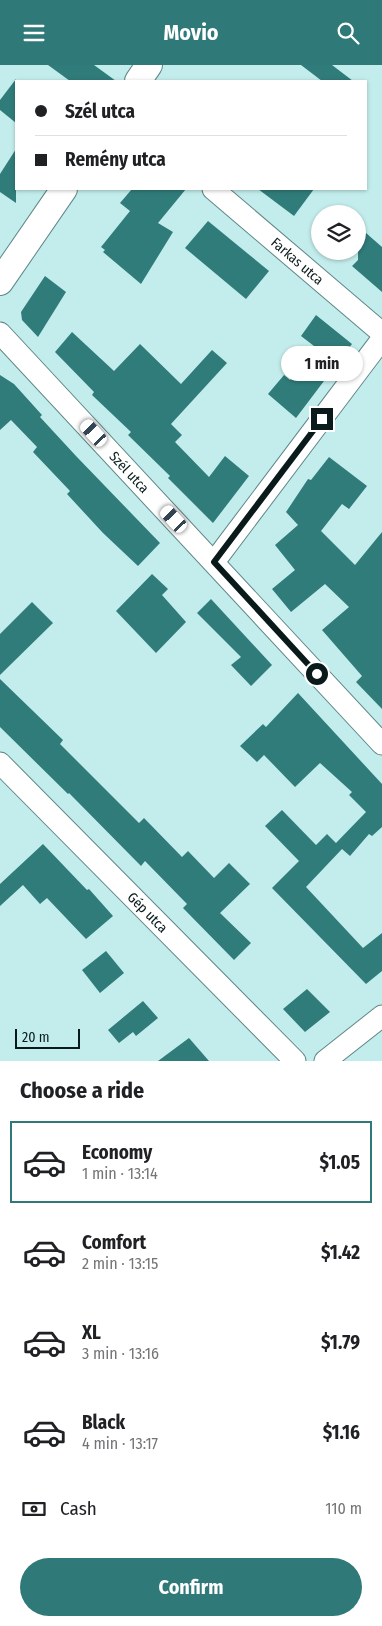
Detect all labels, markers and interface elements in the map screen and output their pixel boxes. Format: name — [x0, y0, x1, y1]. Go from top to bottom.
icon: menu — [20, 19, 48, 47]
text: Movio — [163, 19, 219, 46]
icon: search — [334, 19, 362, 47]
text: Szél utca — [65, 100, 135, 123]
text: Remény utca — [65, 148, 166, 171]
map controls — [311, 205, 366, 260]
button: layers — [311, 205, 366, 260]
street label: Farkas utca — [267, 234, 327, 289]
callout: 1 min — [281, 347, 363, 381]
text: 1 min — [305, 354, 339, 373]
route end — [311, 408, 333, 430]
car — [78, 417, 109, 449]
street label: Szél utca — [106, 448, 153, 497]
car — [158, 503, 189, 535]
route start — [306, 663, 328, 685]
street label: Gép utca — [124, 889, 171, 936]
scale bar — [15, 1026, 80, 1049]
text: 20 m — [22, 1029, 50, 1046]
text: Choose a ride — [20, 1077, 144, 1104]
icon: car — [22, 1140, 67, 1185]
text: Economy — [82, 1141, 152, 1164]
text: $1.05 — [319, 1151, 360, 1174]
text: 1 min · 13:14 — [82, 1164, 158, 1183]
icon: car — [22, 1230, 67, 1275]
text: Comfort — [82, 1231, 146, 1254]
text: $1.42 — [321, 1241, 360, 1264]
text: 2 min · 13:15 — [82, 1254, 158, 1273]
icon: car — [22, 1320, 67, 1365]
text: XL — [82, 1321, 101, 1344]
text: $1.79 — [321, 1331, 360, 1354]
text: 3 min · 13:16 — [82, 1344, 159, 1363]
icon: car — [22, 1410, 67, 1455]
text: Black — [82, 1411, 125, 1434]
text: $1.16 — [323, 1421, 360, 1444]
text: 4 min · 13:17 — [82, 1434, 158, 1453]
icon: cash — [20, 1495, 48, 1523]
text: Cash — [60, 1497, 97, 1520]
text: 110 m — [325, 1499, 362, 1518]
button: Confirm — [20, 1558, 362, 1616]

